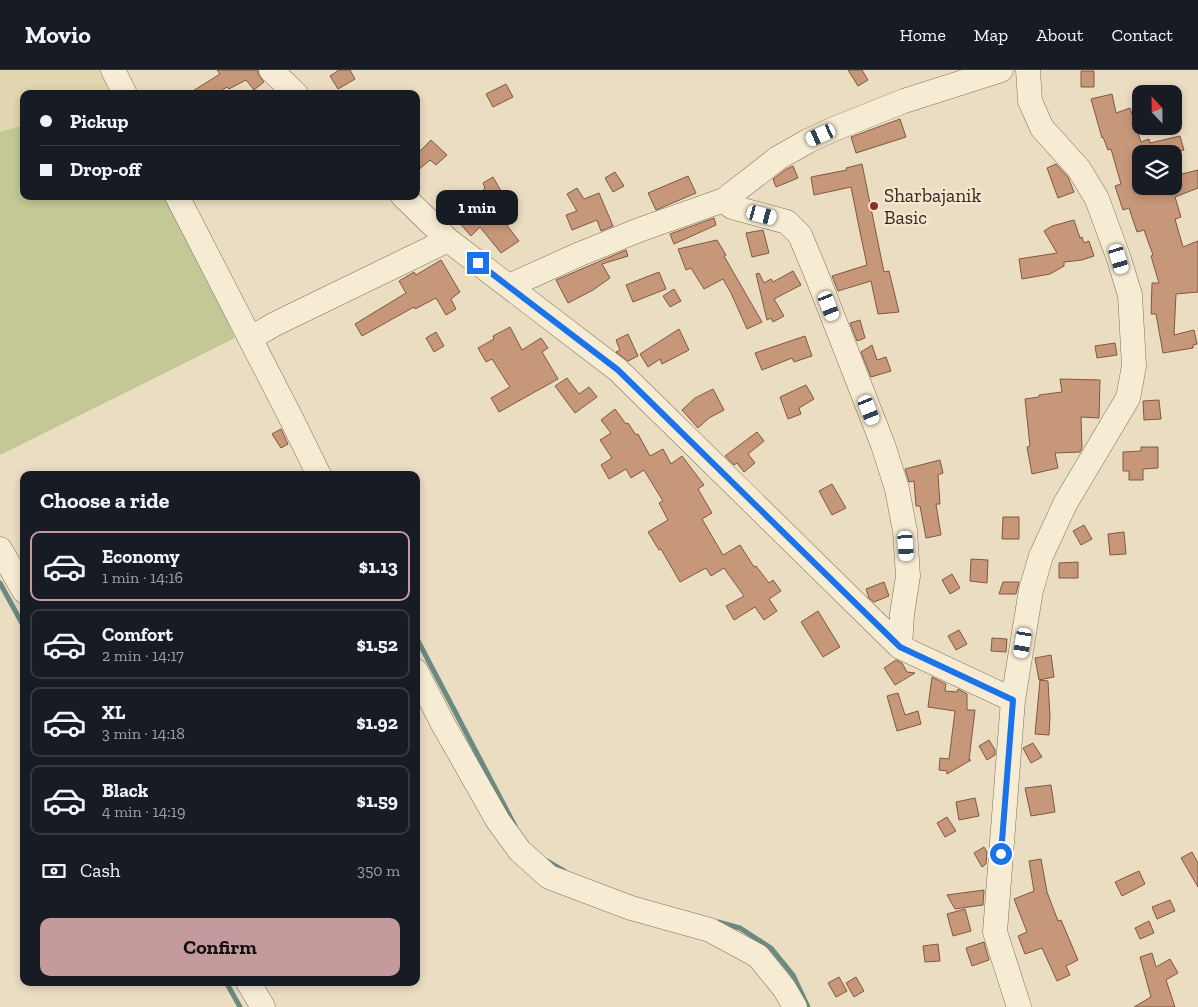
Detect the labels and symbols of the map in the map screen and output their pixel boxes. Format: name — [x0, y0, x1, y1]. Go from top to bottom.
north arrow — [1132, 85, 1182, 135]
car — [804, 122, 837, 148]
place label: Sharbajanik Basic — [884, 184, 981, 229]
callout: 1 min — [437, 190, 519, 226]
marker: Sharbajanik Basic — [868, 200, 880, 212]
car — [745, 204, 778, 226]
car — [1107, 242, 1130, 276]
route end — [467, 252, 489, 274]
car — [816, 289, 841, 323]
car — [856, 393, 881, 427]
car — [897, 531, 914, 561]
car — [1013, 627, 1032, 659]
route start — [990, 843, 1012, 865]

